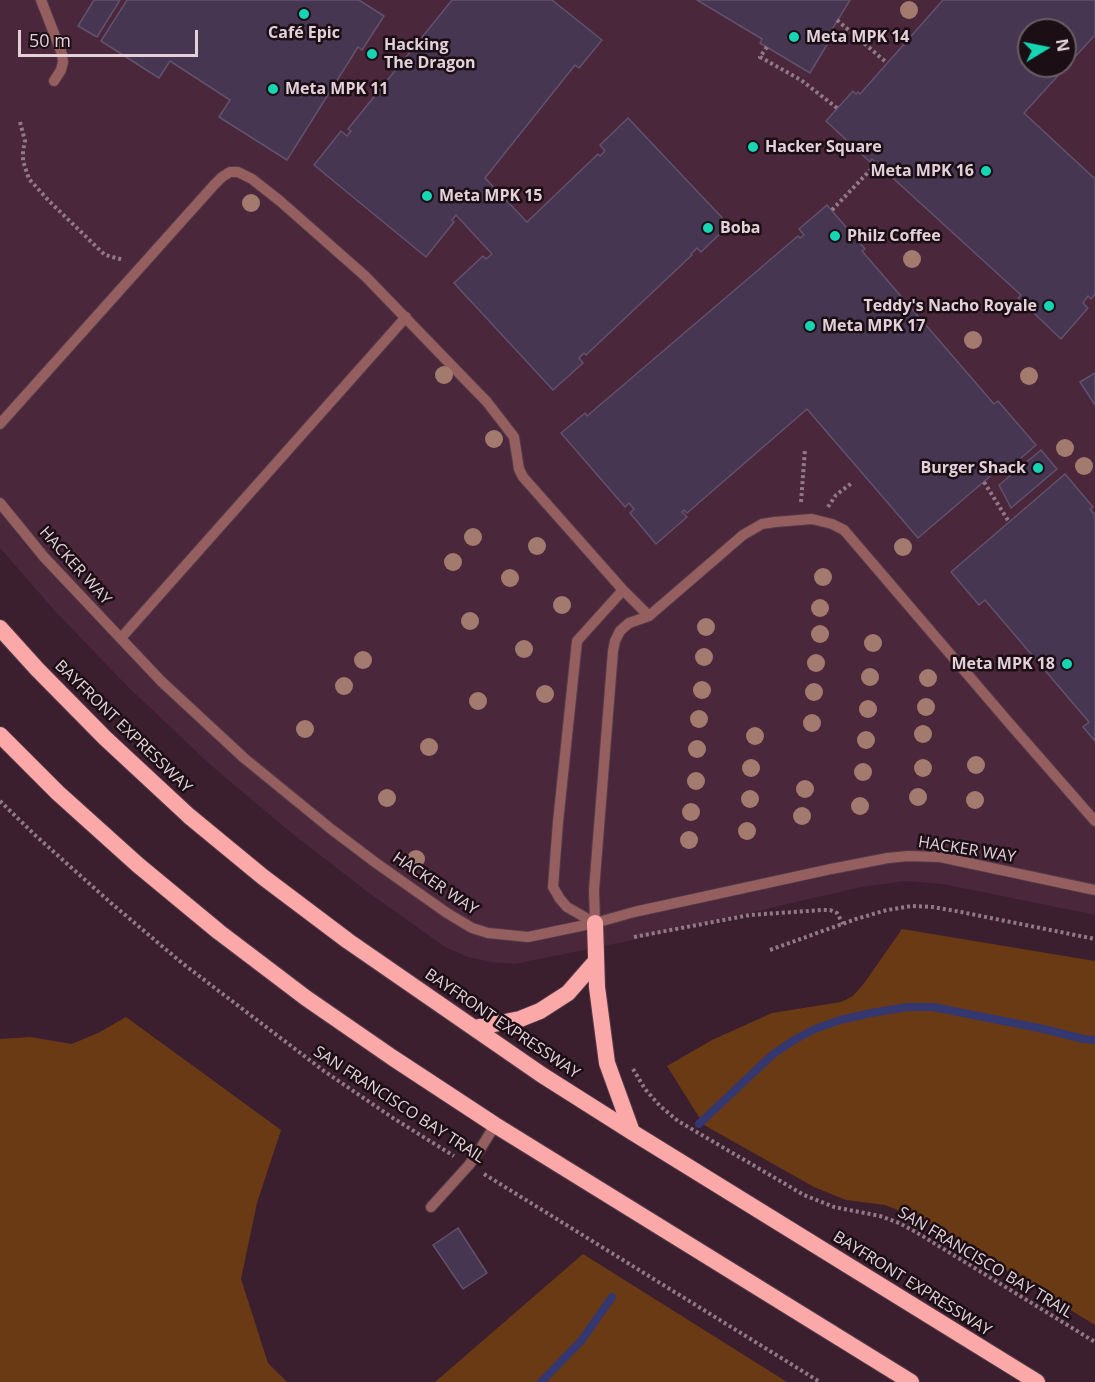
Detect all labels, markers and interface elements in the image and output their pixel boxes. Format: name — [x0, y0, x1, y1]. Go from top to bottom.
marker: Café Epic — [297, 7, 311, 21]
scale bar — [21, 18, 201, 56]
north arrow — [1017, 18, 1077, 78]
place label: Café Epic — [268, 23, 340, 43]
place label: Meta MPK 14 — [806, 27, 910, 47]
text: 50 m — [29, 28, 71, 52]
marker: Meta MPK 14 — [787, 30, 801, 44]
place label: Hacking The Dragon — [384, 35, 476, 73]
text: N — [1051, 37, 1075, 54]
marker: Hacking The Dragon — [365, 47, 379, 61]
place label: Meta MPK 11 — [285, 79, 389, 99]
marker: Meta MPK 11 — [266, 82, 280, 96]
place label: Hacker Square — [765, 137, 882, 157]
marker: Hacker Square — [746, 140, 760, 154]
place label: Meta MPK 16 — [870, 161, 974, 181]
marker: Meta MPK 16 — [979, 164, 993, 178]
place label: Meta MPK 15 — [439, 186, 543, 206]
marker: Meta MPK 15 — [420, 189, 434, 203]
place label: Boba — [720, 218, 760, 238]
marker: Boba — [701, 221, 715, 235]
place label: Philz Coffee — [847, 226, 941, 246]
marker: Philz Coffee — [828, 229, 842, 243]
place label: Teddy's Nacho Royale — [864, 296, 1037, 316]
marker: Teddy's Nacho Royale — [1042, 299, 1056, 313]
place label: Meta MPK 17 — [822, 316, 926, 336]
marker: Meta MPK 17 — [803, 319, 817, 333]
place label: Burger Shack — [920, 458, 1026, 478]
marker: Burger Shack — [1031, 461, 1045, 475]
street label: HACKER WAY — [35, 523, 115, 609]
place label: Meta MPK 18 — [951, 654, 1055, 674]
street label: BAYFRONT EXPRESSWAY — [51, 657, 195, 797]
marker: Meta MPK 18 — [1060, 657, 1074, 671]
street label: HACKER WAY — [917, 833, 1017, 867]
street label: HACKER WAY — [389, 848, 481, 920]
street label: BAYFRONT EXPRESSWAY — [421, 965, 583, 1083]
street label: SAN FRANCISCO BAY TRAIL — [310, 1042, 488, 1168]
street label: SAN FRANCISCO BAY TRAIL — [894, 1203, 1076, 1323]
street label: BAYFRONT EXPRESSWAY — [829, 1227, 995, 1341]

